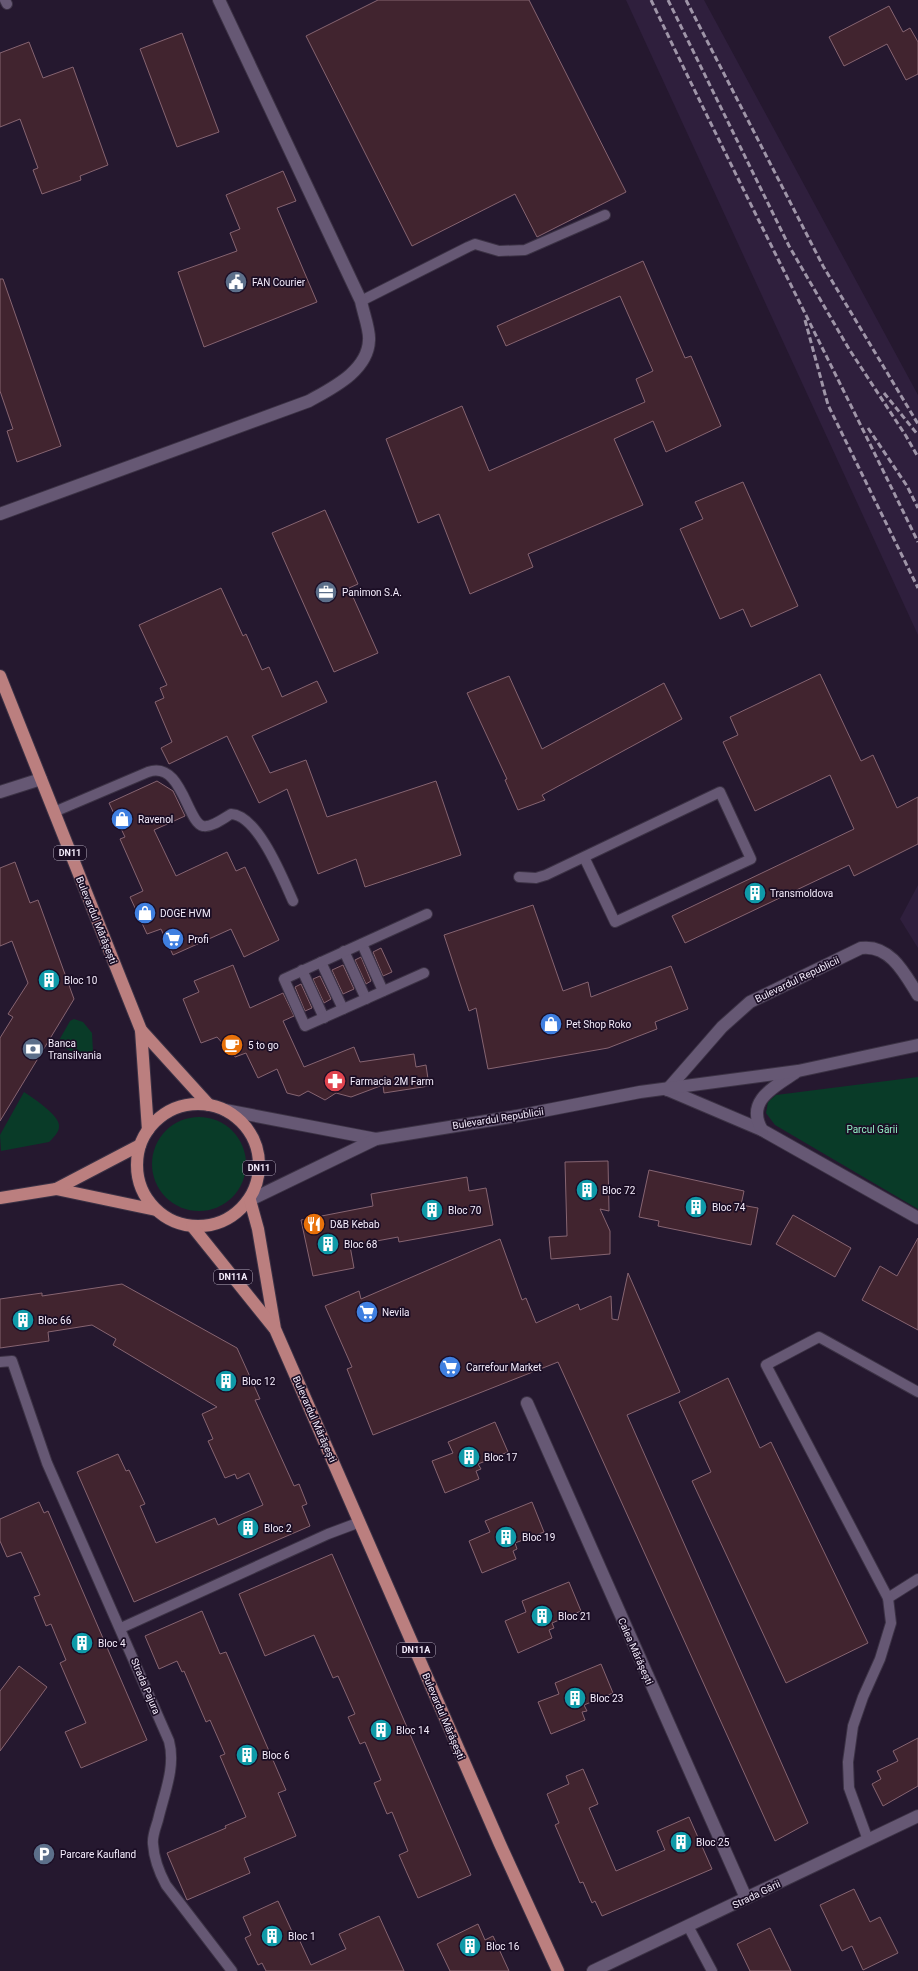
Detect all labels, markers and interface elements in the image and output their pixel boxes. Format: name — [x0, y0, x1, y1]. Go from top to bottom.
public building icon: FAN Courier — [223, 269, 249, 295]
place label: FAN Courier — [252, 277, 306, 288]
office icon: Panimon S.A. — [313, 579, 339, 605]
place label: Panimon S.A. — [342, 587, 402, 598]
shop icon: Ravenol — [109, 806, 135, 832]
place label: Ravenol — [138, 814, 173, 825]
road number: DN11 — [54, 846, 86, 860]
street label: Bulevardul Mărășești — [73, 875, 119, 966]
building icon: Transmoldova — [742, 880, 768, 906]
place label: Transmoldova — [770, 888, 833, 899]
shop icon: DOGE HVM — [132, 900, 158, 926]
place label: DOGE HVM — [160, 908, 211, 919]
supermarket icon: Profi — [160, 926, 186, 952]
place label: Profi — [188, 934, 209, 945]
street label: Bulevardul Republicii — [753, 954, 841, 1005]
building icon: Bloc 10 — [36, 967, 62, 993]
place label: Bloc 10 — [64, 975, 98, 986]
shop icon: Pet Shop Roko — [538, 1011, 564, 1037]
place label: Pet Shop Roko — [566, 1019, 631, 1030]
cafe icon: 5 to go — [219, 1032, 245, 1058]
bank icon: Banca Transilvania — [20, 1036, 46, 1062]
place label: Banca Transilvania — [48, 1038, 101, 1061]
place label: 5 to go — [248, 1040, 279, 1051]
pharmacy icon: Farmacia 2M Farm — [322, 1068, 348, 1094]
place label: Farmacia 2M Farm — [350, 1076, 434, 1087]
street label: Bulevardul Republicii — [452, 1106, 544, 1131]
park label: Parcul Gării — [846, 1124, 898, 1135]
road number: DN11 — [243, 1161, 275, 1175]
building icon: Bloc 72 — [574, 1177, 600, 1203]
place label: Bloc 72 — [602, 1185, 636, 1196]
building icon: Bloc 74 — [683, 1194, 709, 1220]
building icon: Bloc 70 — [419, 1197, 445, 1223]
place label: Bloc 74 — [712, 1202, 746, 1213]
place label: Bloc 70 — [448, 1205, 482, 1216]
restaurant icon: D&B Kebab — [301, 1211, 327, 1237]
place label: D&B Kebab — [330, 1219, 380, 1230]
building icon: Bloc 68 — [315, 1231, 341, 1257]
place label: Bloc 68 — [344, 1239, 378, 1250]
road number: DN11A — [214, 1270, 252, 1284]
supermarket icon: Nevila — [354, 1299, 380, 1325]
building icon: Bloc 66 — [10, 1307, 36, 1333]
place label: Nevila — [382, 1307, 410, 1318]
place label: Bloc 66 — [38, 1315, 72, 1326]
supermarket icon: Carrefour Market — [437, 1354, 463, 1380]
place label: Carrefour Market — [466, 1362, 542, 1373]
building icon: Bloc 12 — [213, 1368, 239, 1394]
street label: Bulevardul Mărășești — [290, 1374, 339, 1464]
place label: Bloc 12 — [242, 1376, 276, 1387]
building icon: Bloc 17 — [456, 1444, 482, 1470]
place label: Bloc 17 — [484, 1452, 518, 1463]
building icon: Bloc 2 — [235, 1515, 261, 1541]
place label: Bloc 2 — [264, 1523, 292, 1534]
building icon: Bloc 19 — [493, 1524, 519, 1550]
place label: Bloc 19 — [522, 1532, 555, 1543]
building icon: Bloc 21 — [529, 1603, 555, 1629]
place label: Bloc 21 — [558, 1611, 591, 1622]
street label: Calea Mărășești — [615, 1616, 655, 1687]
building icon: Bloc 4 — [69, 1630, 95, 1656]
place label: Bloc 4 — [98, 1638, 126, 1649]
road number: DN11A — [397, 1643, 435, 1657]
street label: Strada Pajura — [129, 1657, 162, 1716]
street label: Bulevardul Mărășești — [419, 1671, 467, 1762]
building icon: Bloc 23 — [562, 1685, 588, 1711]
place label: Bloc 23 — [590, 1693, 623, 1704]
building icon: Bloc 14 — [368, 1717, 394, 1743]
place label: Bloc 14 — [396, 1725, 430, 1736]
building icon: Bloc 6 — [234, 1742, 260, 1768]
place label: Bloc 6 — [262, 1750, 290, 1761]
building icon: Bloc 25 — [668, 1829, 694, 1855]
place label: Bloc 25 — [696, 1837, 730, 1848]
parking icon: Parcare Kaufland — [31, 1841, 57, 1867]
place label: Parcare Kaufland — [60, 1849, 136, 1860]
street label: Strada Gării — [730, 1878, 782, 1911]
building icon: Bloc 1 — [259, 1923, 285, 1949]
place label: Bloc 1 — [288, 1931, 316, 1942]
building icon: Bloc 16 — [457, 1933, 483, 1959]
place label: Bloc 16 — [486, 1941, 520, 1952]

